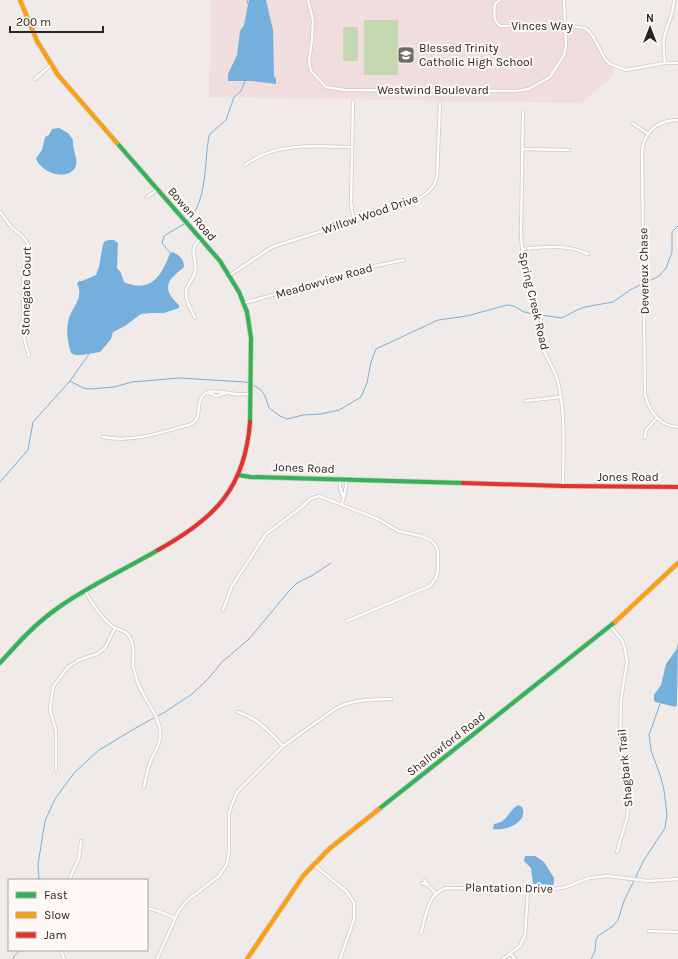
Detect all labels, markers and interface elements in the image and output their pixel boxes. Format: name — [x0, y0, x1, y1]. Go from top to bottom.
scale bar — [10, 8, 103, 34]
north arrow — [630, 8, 670, 48]
text: N — [646, 12, 654, 25]
text: 200 m — [16, 15, 51, 29]
street label: Vinces Way — [511, 19, 573, 33]
place label: Blessed Trinity Catholic High School — [419, 41, 533, 69]
school or university icon: Blessed Trinity Catholic High School — [396, 45, 416, 65]
street label: Westwind Boulevard — [377, 83, 489, 97]
street label: Bowen Road — [165, 184, 219, 244]
street label: Willow Wood Drive — [320, 191, 420, 237]
street label: Devereux Chase — [636, 228, 652, 314]
street label: Stonegate Court — [18, 246, 34, 335]
street label: Spring Creek Road — [516, 251, 552, 351]
street label: Meadowview Road — [274, 260, 374, 302]
street label: Jones Road — [273, 460, 335, 476]
street label: Jones Road — [597, 470, 659, 484]
street label: Shallowford Road — [404, 709, 488, 779]
street label: Shagbark Trail — [615, 728, 635, 808]
legend — [8, 879, 148, 951]
street label: Plantation Drive — [465, 880, 553, 896]
text: Fast — [44, 888, 68, 902]
text: Slow — [44, 908, 70, 922]
text: Jam — [44, 928, 67, 942]

